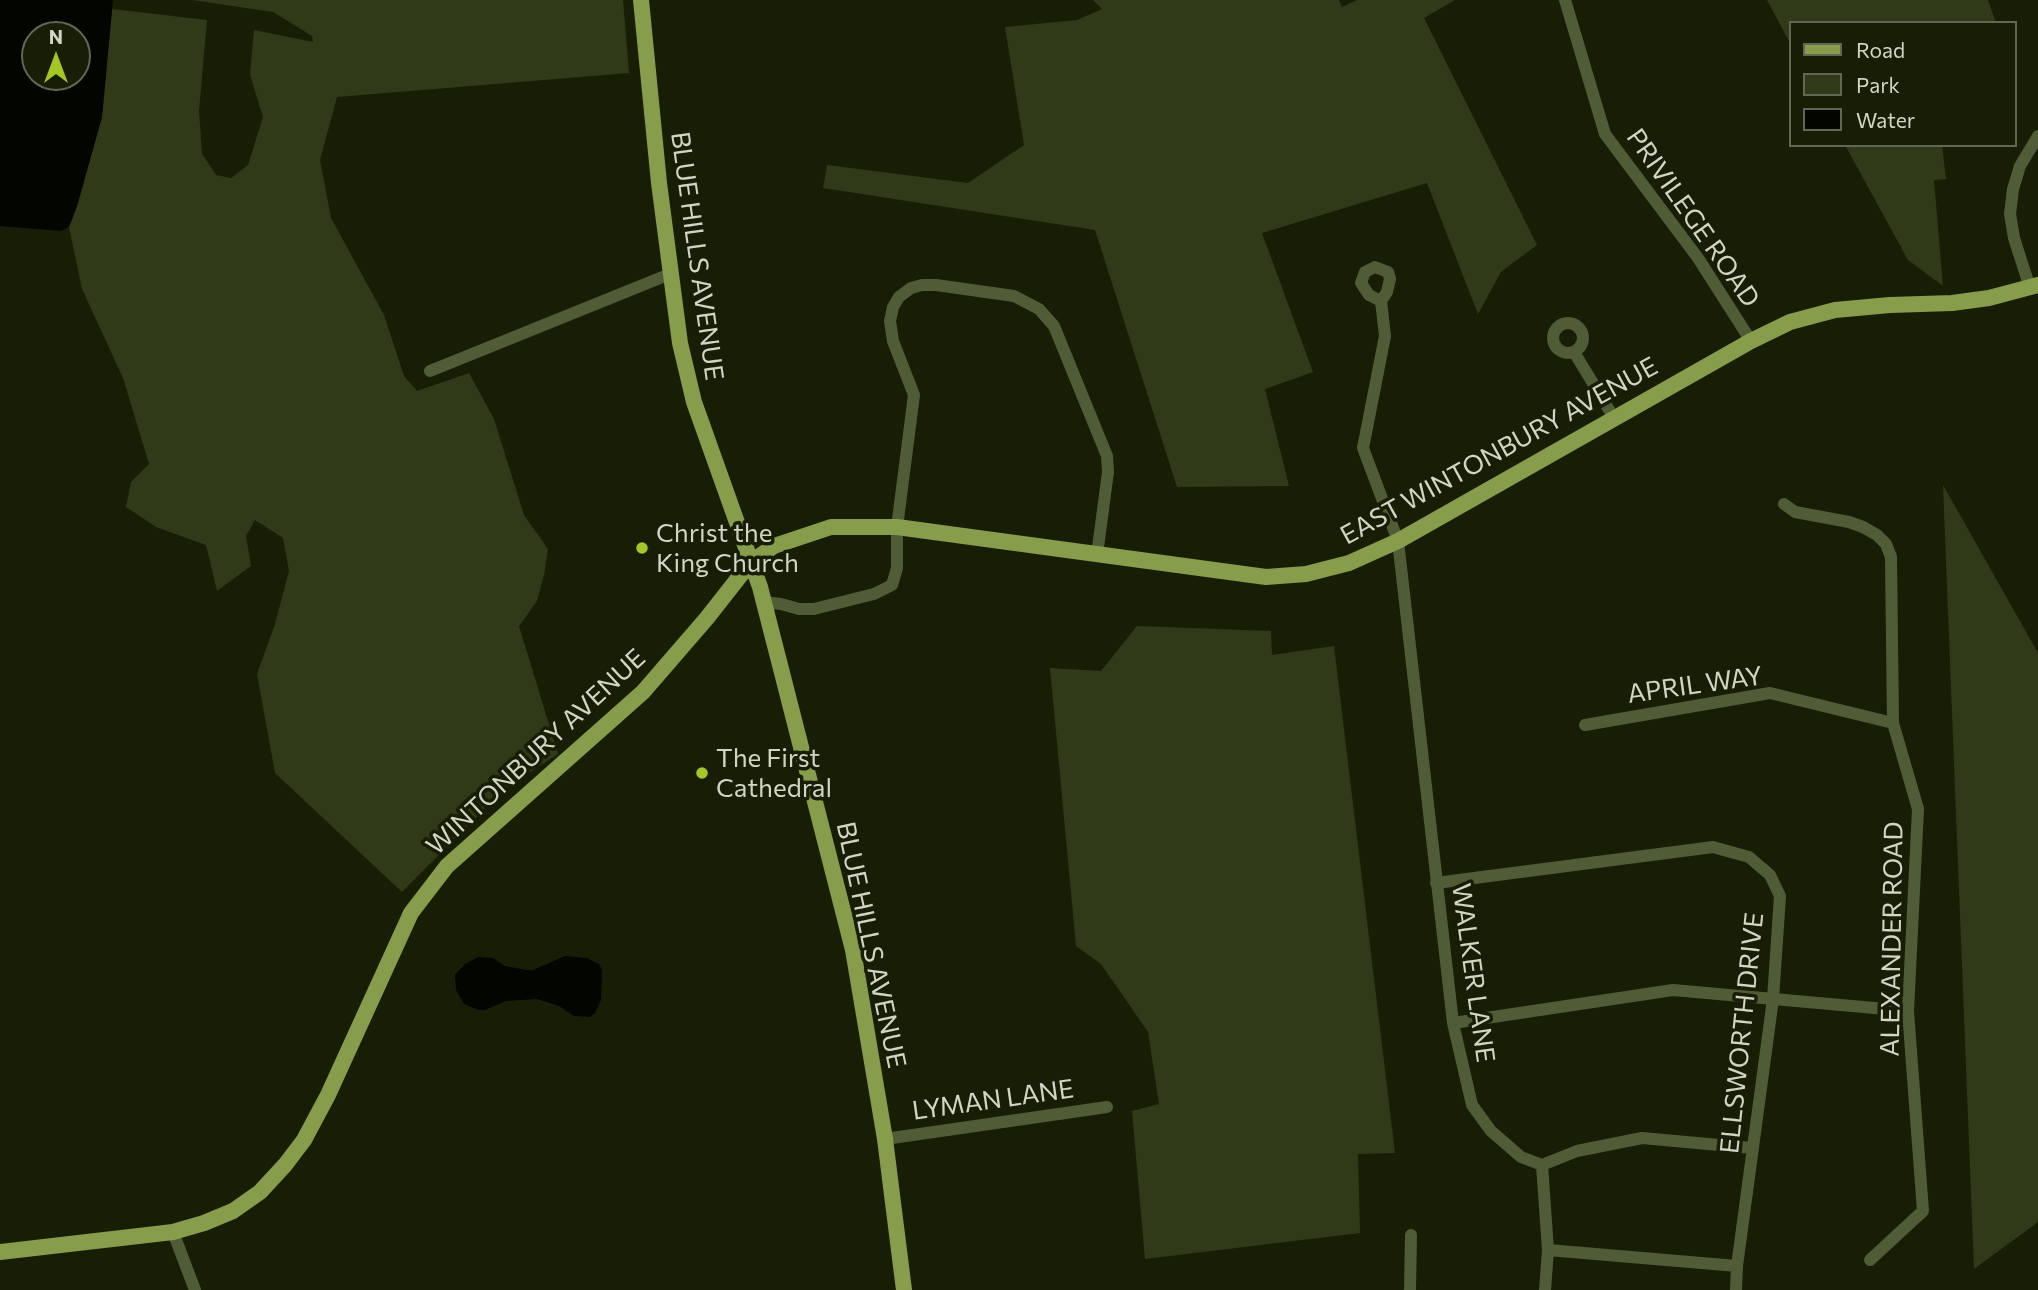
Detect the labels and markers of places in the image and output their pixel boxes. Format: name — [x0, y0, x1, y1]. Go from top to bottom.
place label: Christ the King Church — [656, 517, 799, 578]
marker: Christ the King Church — [634, 540, 650, 556]
place label: The First Cathedral — [716, 742, 832, 804]
marker: The First Cathedral — [694, 765, 710, 781]

